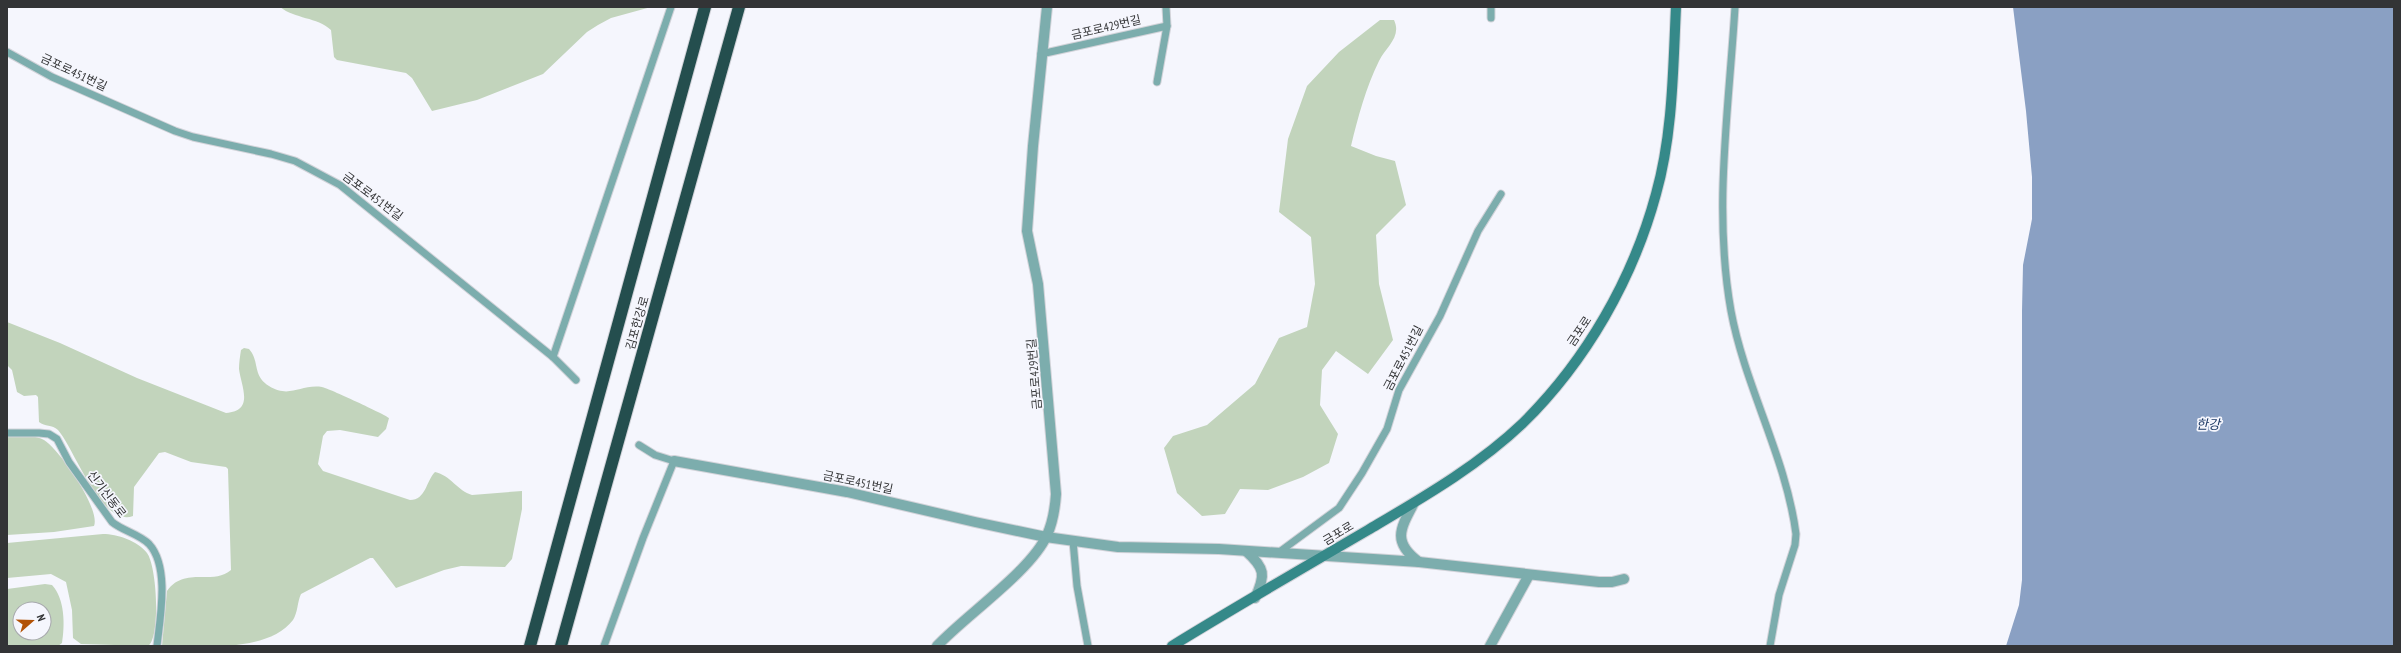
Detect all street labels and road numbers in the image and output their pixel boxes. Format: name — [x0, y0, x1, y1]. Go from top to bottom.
street label: 금포로429번길 — [1070, 12, 1142, 42]
street label: 금포로451번길 — [38, 50, 110, 94]
street label: 금포로451번길 — [340, 169, 406, 223]
street label: 김포한강로 — [622, 294, 652, 352]
street label: 금포로 — [1564, 313, 1594, 349]
street label: 금포로451번길 — [1380, 323, 1426, 393]
street label: 금포로429번길 — [1023, 338, 1045, 410]
street label: 신기신동로 — [84, 467, 130, 521]
street label: 금포로451번길 — [822, 467, 894, 497]
street label: 금포로 — [1320, 518, 1356, 548]

